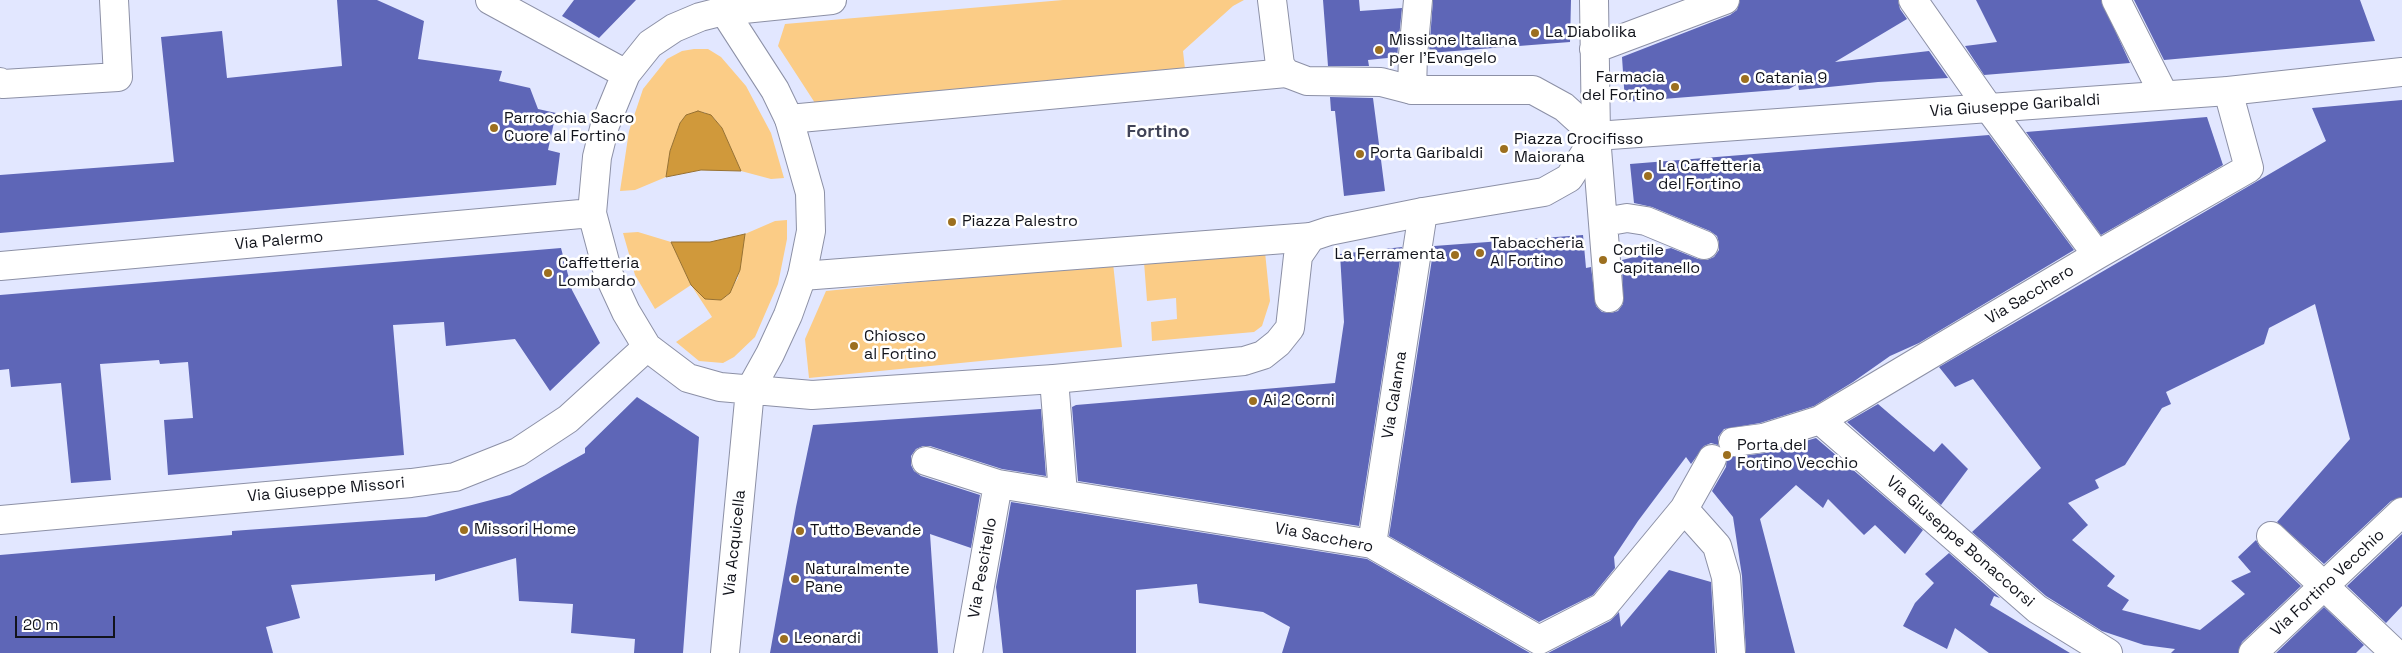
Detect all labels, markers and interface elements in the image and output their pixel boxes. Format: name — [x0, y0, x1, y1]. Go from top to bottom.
place label: La Diabolika — [1545, 23, 1636, 43]
marker: La Diabolika — [1529, 27, 1541, 39]
place label: Missione Italiana per l'Evangelo — [1389, 31, 1517, 69]
marker: Missione Italiana per l'Evangelo — [1373, 44, 1385, 56]
place label: Farmacia del Fortino — [1582, 68, 1665, 106]
place label: Catania 9 — [1755, 69, 1827, 89]
marker: Catania 9 — [1739, 73, 1751, 85]
marker: Farmacia del Fortino — [1669, 81, 1681, 93]
street label: Via Giuseppe Garibaldi — [1929, 90, 2101, 122]
place label: Parrocchia Sacro Cuore al Fortino — [504, 109, 634, 147]
district label: Fortino — [1127, 121, 1189, 143]
marker: Parrocchia Sacro Cuore al Fortino — [488, 122, 500, 134]
place label: Piazza Crocifisso Maiorana — [1514, 130, 1643, 168]
marker: Piazza Crocifisso Maiorana — [1498, 143, 1510, 155]
place label: Porta Garibaldi — [1370, 144, 1483, 164]
marker: Porta Garibaldi — [1354, 148, 1366, 160]
place label: La Caffetteria del Fortino — [1658, 157, 1761, 195]
marker: La Caffetteria del Fortino — [1642, 170, 1654, 182]
place label: Piazza Palestro — [962, 212, 1078, 232]
marker: Piazza Palestro — [946, 216, 958, 228]
street label: Via Palermo — [234, 228, 324, 254]
place label: Tabaccheria Al Fortino — [1490, 234, 1584, 272]
place label: Cortile Capitanello — [1613, 241, 1700, 279]
place label: La Ferramenta — [1335, 245, 1445, 265]
marker: Tabaccheria Al Fortino — [1474, 247, 1486, 259]
marker: La Ferramenta — [1449, 249, 1461, 261]
place label: Caffetteria Lombardo — [558, 254, 639, 292]
marker: Cortile Capitanello — [1597, 254, 1609, 266]
street label: Via Sacchero — [1982, 261, 2078, 329]
marker: Caffetteria Lombardo — [542, 267, 554, 279]
place label: Chiosco al Fortino — [864, 327, 937, 365]
marker: Chiosco al Fortino — [848, 340, 860, 352]
street label: Via Calanna — [1379, 350, 1411, 440]
place label: Ai 2 Corni — [1263, 391, 1335, 411]
marker: Ai 2 Corni — [1247, 395, 1259, 407]
place label: Porta del Fortino Vecchio — [1737, 436, 1858, 474]
marker: Porta del Fortino Vecchio — [1721, 449, 1733, 461]
street label: Via Giuseppe Bonaccorsi — [1882, 472, 2038, 612]
street label: Via Giuseppe Missori — [246, 474, 406, 506]
street label: Via Acquicella — [720, 489, 750, 597]
street label: Via Pescitello — [965, 516, 1001, 620]
street label: Via Sacchero — [1273, 519, 1375, 557]
place label: Missori Home — [474, 520, 576, 540]
place label: Tutto Bevande — [810, 521, 921, 541]
marker: Missori Home — [458, 524, 470, 536]
marker: Tutto Bevande — [794, 525, 806, 537]
street label: Via Fortino Vecchio — [2267, 525, 2389, 641]
place label: Naturalmente Pane — [805, 560, 910, 598]
marker: Naturalmente Pane — [789, 573, 801, 585]
scale bar — [18, 606, 118, 638]
text: 20 m — [23, 615, 58, 634]
place label: Leonardi — [794, 629, 861, 649]
marker: Leonardi — [778, 633, 790, 645]

